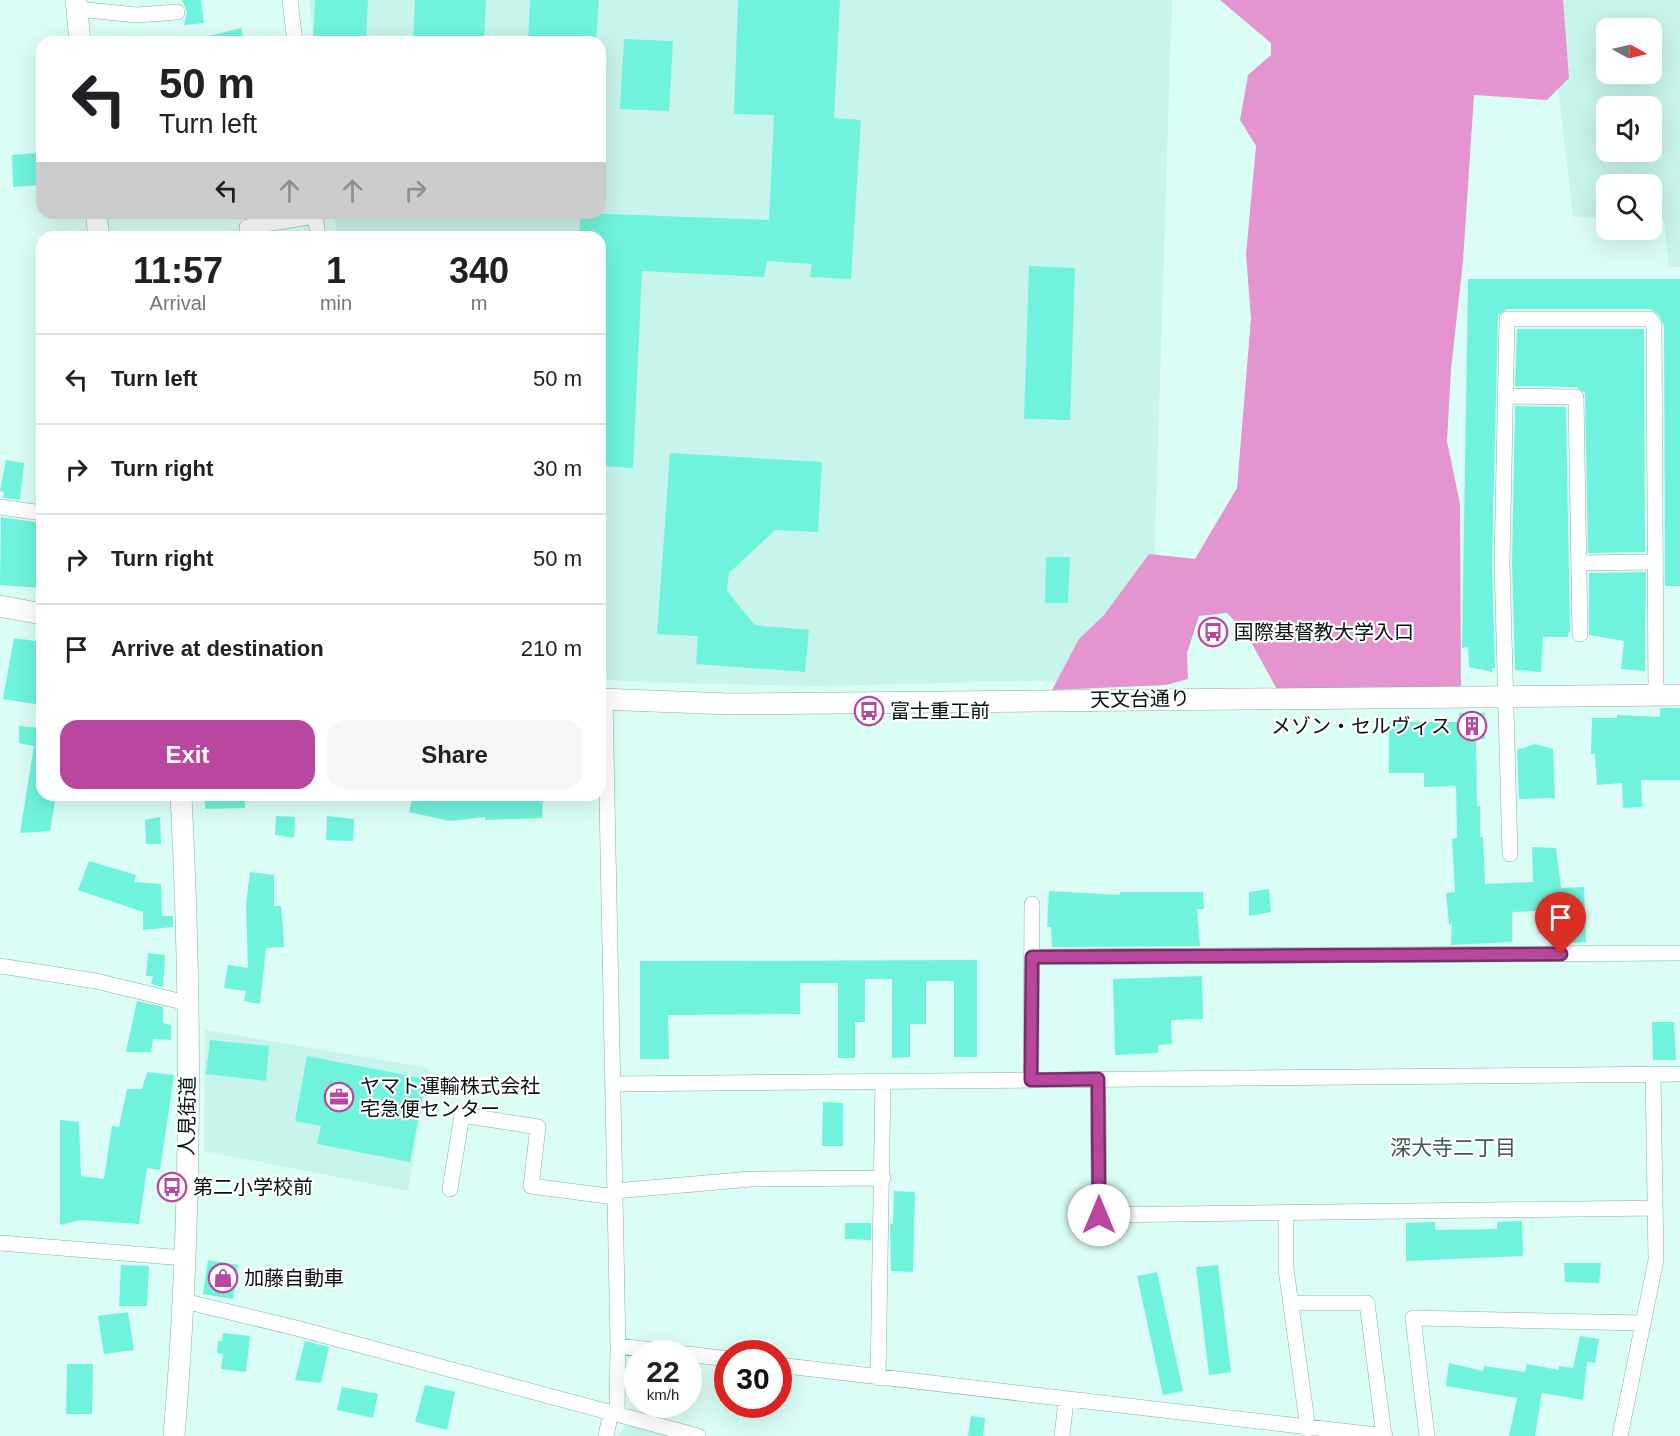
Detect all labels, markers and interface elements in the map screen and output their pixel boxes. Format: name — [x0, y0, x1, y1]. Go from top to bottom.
north arrow — [1596, 18, 1662, 84]
map controls — [1596, 18, 1662, 240]
icon: left — [60, 60, 138, 138]
text: 50 m — [159, 60, 255, 107]
button: sound — [1596, 96, 1662, 162]
text: Turn left — [159, 109, 257, 139]
icon: left — [210, 174, 243, 207]
icon: ahead — [273, 174, 306, 207]
icon: ahead — [336, 174, 369, 207]
icon: right — [399, 174, 432, 207]
button: search — [1596, 174, 1662, 240]
text: 11:57 — [133, 250, 223, 291]
text: 1 — [326, 250, 346, 291]
text: 340 — [449, 250, 509, 291]
text: Arrival — [150, 292, 206, 314]
text: min — [320, 292, 352, 314]
text: m — [471, 292, 487, 314]
icon: left — [60, 363, 93, 396]
text: Turn left — [111, 366, 197, 391]
text: 50 m — [533, 366, 582, 391]
icon: right — [60, 453, 93, 486]
text: Turn right — [111, 456, 213, 481]
text: 30 m — [533, 456, 582, 481]
icon: right — [60, 543, 93, 576]
text: Turn right — [111, 546, 213, 571]
text: 50 m — [533, 546, 582, 571]
bus stop icon: 国際基督教大学入口 — [1197, 616, 1229, 648]
place label: 国際基督教大学入口 — [1234, 621, 1414, 643]
icon: arrive — [60, 633, 93, 666]
text: Arrive at destination — [111, 636, 324, 661]
text: 210 m — [521, 636, 582, 661]
street label: 天文台通り — [1090, 687, 1190, 711]
bus stop icon: 富士重工前 — [853, 695, 885, 727]
place label: 富士重工前 — [890, 700, 990, 722]
building icon: メゾン・セルヴィス — [1456, 710, 1488, 742]
place label: メゾン・セルヴィス — [1271, 715, 1451, 737]
button: Exit — [60, 720, 315, 789]
button: Share — [327, 720, 582, 789]
pin — [1535, 892, 1586, 954]
icon: arrive — [1544, 901, 1577, 934]
place label: ヤマト運輸株式会社 宅急便センター — [360, 1075, 540, 1120]
street label: 人見街道 — [175, 1076, 199, 1156]
office icon: ヤマト運輸株式会社 宅急便センター — [323, 1081, 355, 1113]
district label: 深大寺二丁目 — [1390, 1136, 1516, 1159]
bus stop icon: 第二小学校前 — [156, 1171, 188, 1203]
place label: 第二小学校前 — [193, 1176, 313, 1198]
position arrow — [1067, 1183, 1131, 1247]
shop icon: 加藤自動車 — [207, 1262, 239, 1294]
place label: 加藤自動車 — [244, 1267, 344, 1289]
speed limit sign: 30 — [714, 1340, 792, 1418]
text: 22 — [646, 1355, 680, 1388]
text: km/h — [647, 1386, 679, 1403]

